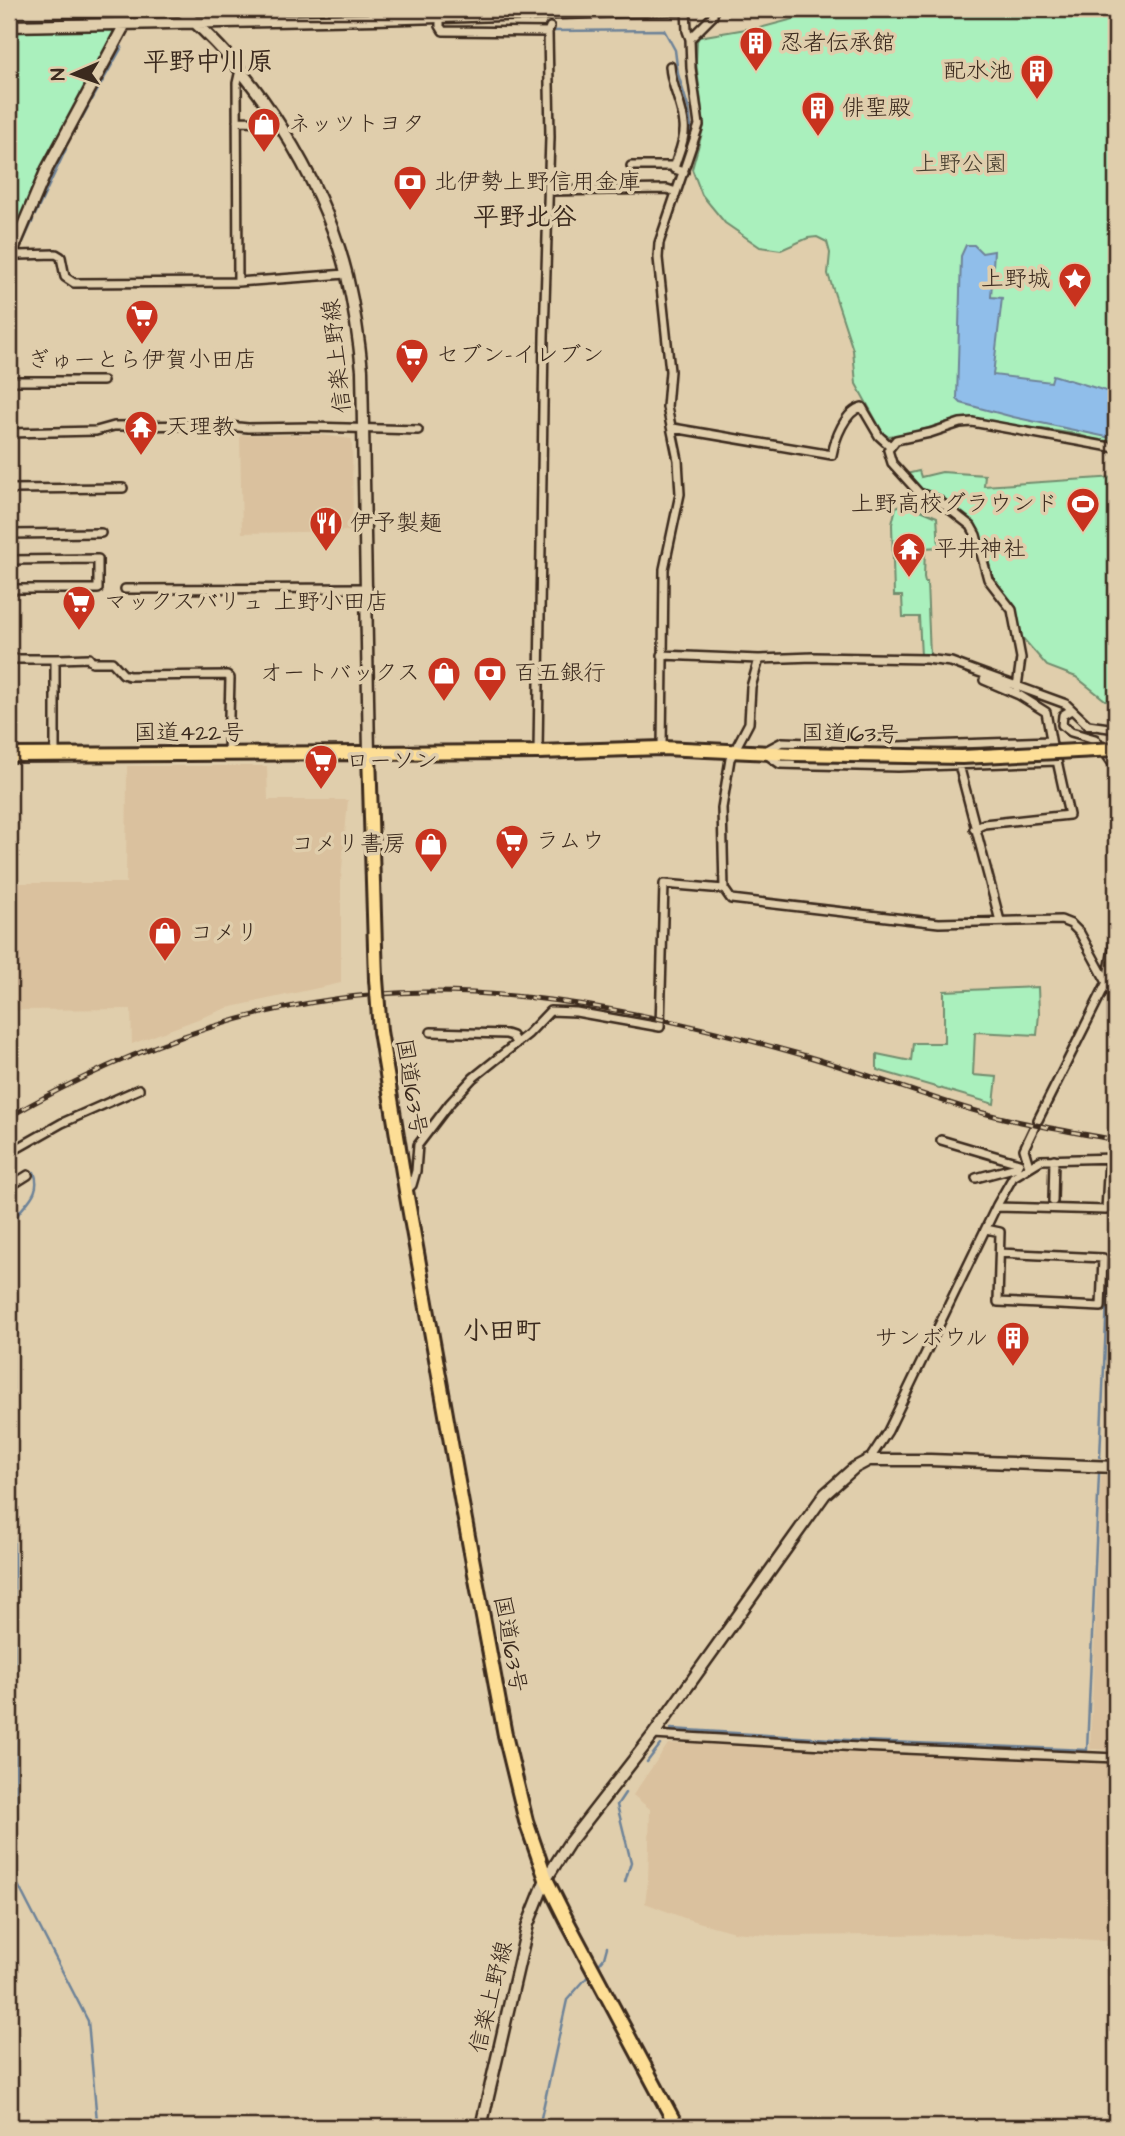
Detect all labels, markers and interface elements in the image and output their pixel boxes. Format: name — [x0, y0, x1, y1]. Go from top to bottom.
building icon: 忍者伝承館 — [737, 24, 775, 73]
place label: 忍者伝承館 — [780, 27, 895, 59]
north arrow — [38, 38, 108, 108]
district label: 平野中川原 — [143, 44, 273, 80]
building icon: 配水池 — [1018, 52, 1056, 101]
place label: 配水池 — [943, 55, 1012, 87]
text: N — [45, 68, 72, 81]
building icon: 俳聖殿 — [799, 89, 837, 138]
place label: 俳聖殿 — [842, 92, 911, 124]
shop icon: ネッツトヨタ — [245, 105, 283, 154]
place label: ネッツトヨタ — [288, 108, 425, 140]
park label: 上野公園 — [915, 148, 1007, 180]
bank icon: 北伊勢上野信用金庫 — [391, 163, 429, 212]
place label: 北伊勢上野信用金庫 — [434, 166, 641, 198]
district label: 平野北谷 — [473, 199, 577, 235]
place icon: 上野城 — [1056, 260, 1094, 309]
place label: 上野城 — [981, 263, 1050, 295]
supermarket icon: ぎゅーとら伊賀小田店 — [123, 297, 161, 346]
street label: 信楽上野線 — [315, 297, 359, 415]
supermarket icon: セブン-イレブン — [393, 336, 431, 385]
place label: セブン-イレブン — [436, 339, 604, 371]
place label: ぎゅーとら伊賀小田店 — [27, 344, 257, 376]
temple icon: 天理教 — [122, 408, 160, 457]
place label: 天理教 — [166, 411, 235, 443]
sports icon: 上野高校グラウンド — [1064, 485, 1102, 534]
place label: 上野高校グラウンド — [851, 488, 1058, 520]
restaurant icon: 伊予製麺 — [307, 504, 345, 553]
place label: 伊予製麺 — [350, 507, 442, 539]
temple icon: 平井神社 — [890, 530, 928, 579]
place label: 平井神社 — [934, 533, 1026, 565]
supermarket icon: マックスバリュ 上野小田店 — [60, 583, 98, 632]
place label: マックスバリュ 上野小田店 — [104, 586, 389, 618]
shop icon: オートバックス — [425, 654, 463, 703]
bank icon: 百五銀行 — [471, 654, 509, 703]
place label: オートバックス — [259, 657, 420, 689]
place label: 百五銀行 — [514, 657, 606, 689]
street label: 国道422号 — [134, 717, 244, 749]
street label: 国道163号 — [801, 717, 899, 751]
supermarket icon: ローソン — [302, 742, 340, 791]
place label: ローソン — [346, 745, 438, 777]
supermarket icon: ラムウ — [493, 822, 531, 871]
shop icon: コメリ書房 — [412, 825, 450, 874]
place label: ラムウ — [536, 825, 605, 857]
place label: コメリ書房 — [291, 828, 406, 860]
shop icon: コメリ — [146, 914, 184, 963]
place label: コメリ — [190, 917, 259, 949]
street label: 国道163号 — [388, 1036, 434, 1138]
district label: 小田町 — [463, 1313, 541, 1349]
building icon: サンボウル — [994, 1319, 1032, 1368]
place label: サンボウル — [875, 1322, 988, 1354]
street label: 国道163号 — [486, 1593, 534, 1695]
street label: 信楽上野線 — [462, 1937, 520, 2057]

